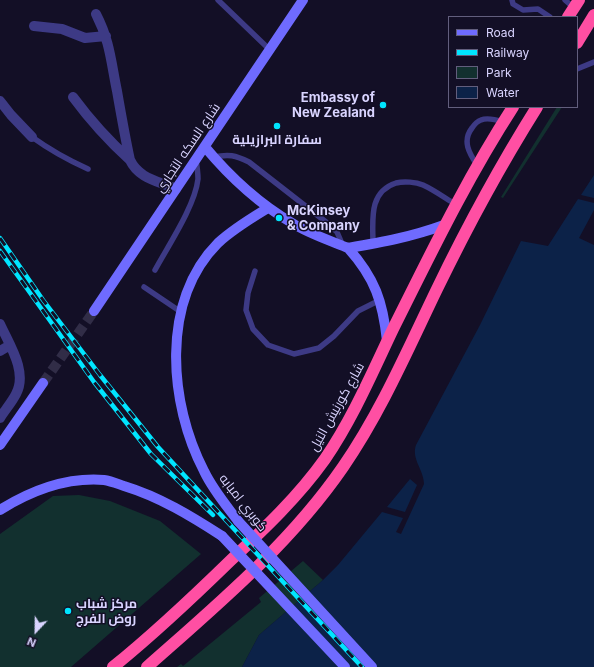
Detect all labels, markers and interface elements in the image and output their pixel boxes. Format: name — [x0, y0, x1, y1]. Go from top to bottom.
legend — [448, 16, 578, 108]
text: Road — [486, 25, 515, 40]
text: Railway — [486, 45, 529, 60]
text: Park — [486, 65, 512, 80]
text: Water — [486, 85, 519, 100]
place label: Embassy of New Zealand — [292, 90, 375, 121]
street label: شارع السكه التجاري — [152, 100, 224, 196]
marker: Embassy of New Zealand — [378, 100, 388, 110]
marker: سفارة البرازيلية — [272, 121, 282, 131]
place label: سفارة البرازيلية — [232, 132, 322, 148]
place label: McKinsey & Company — [287, 203, 360, 234]
marker: McKinsey & Company — [274, 213, 284, 223]
street label: شارع كورنيش النيل — [306, 360, 368, 454]
street label: كوبري امبابه — [216, 471, 270, 535]
place label: مركز شباب روض الفرج — [76, 596, 137, 627]
marker: مركز شباب روض الفرج — [63, 606, 73, 616]
north arrow — [16, 611, 56, 651]
text: N — [25, 634, 38, 650]

